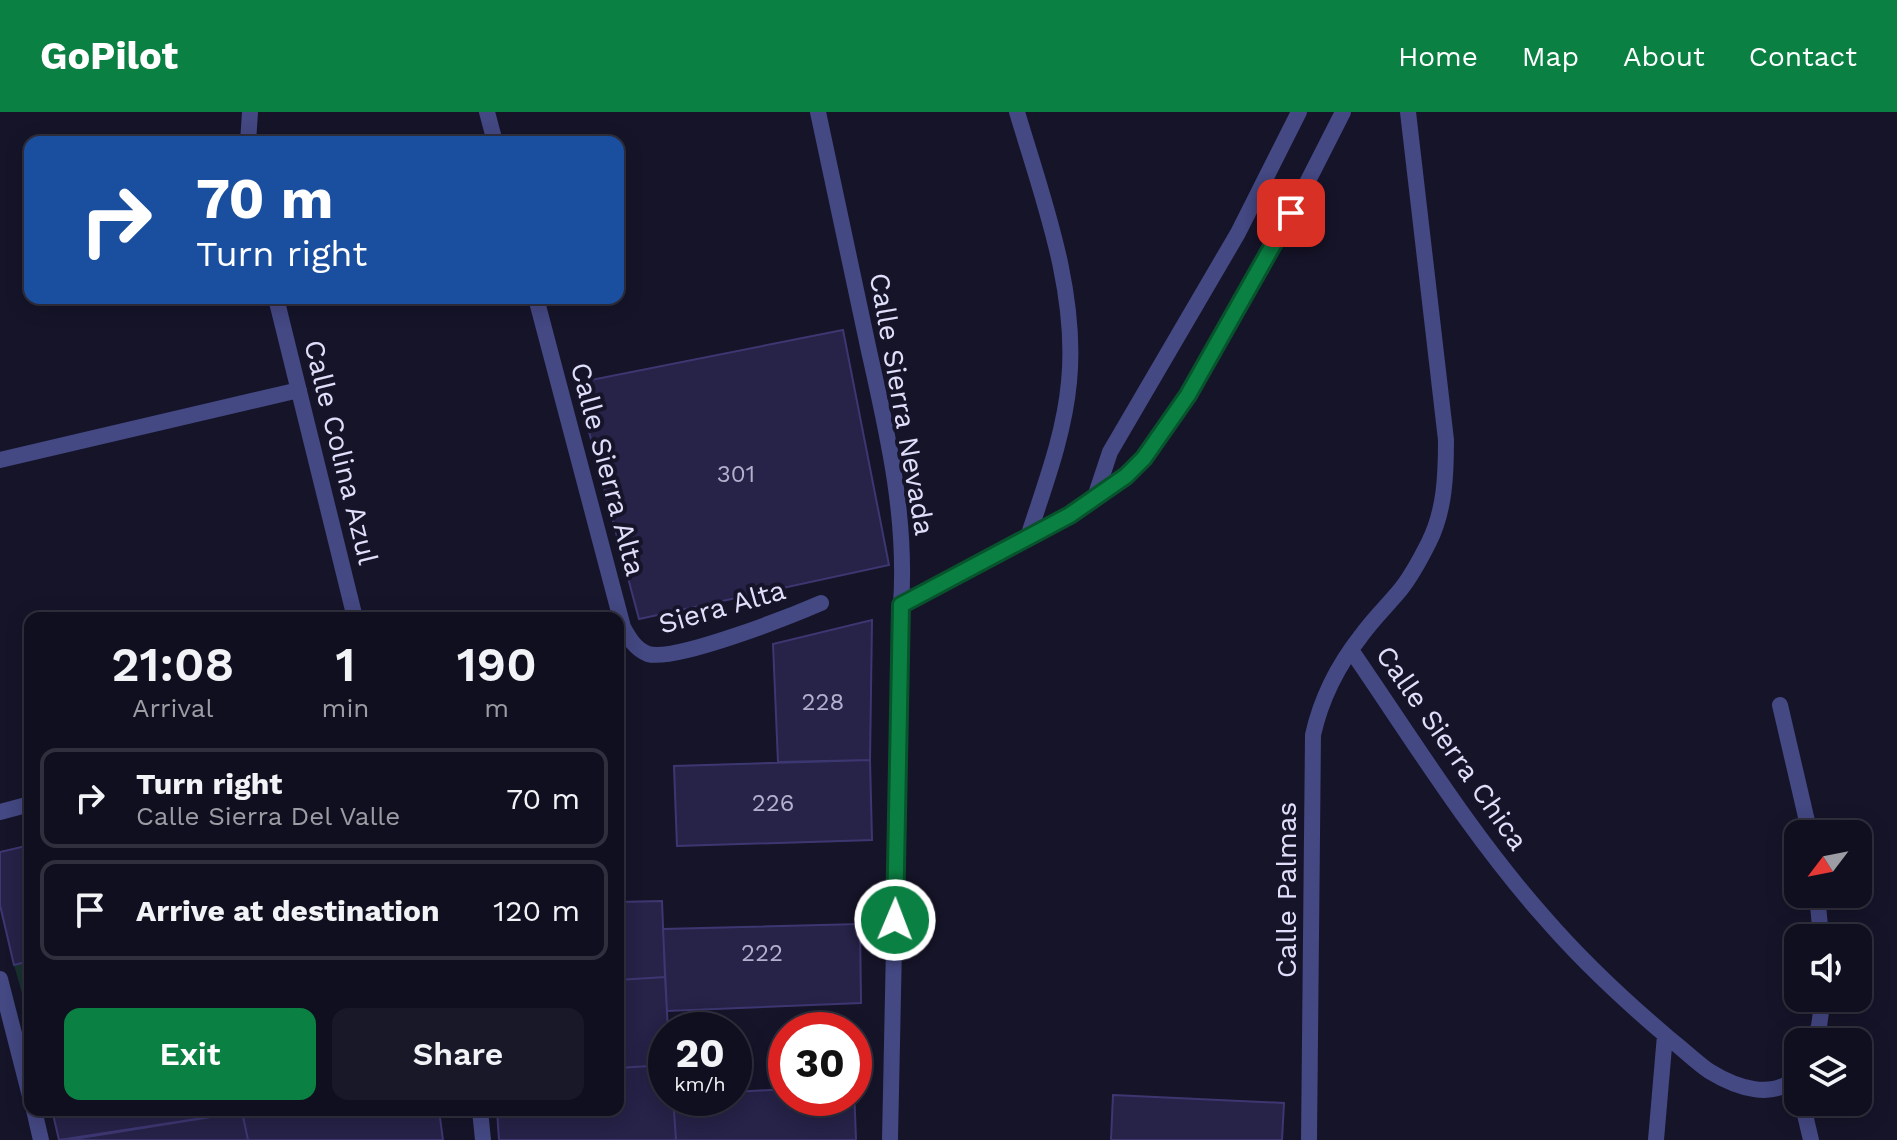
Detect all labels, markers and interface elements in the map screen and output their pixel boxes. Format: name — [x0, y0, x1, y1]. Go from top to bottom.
text: GoPilot — [40, 34, 178, 78]
text: Home — [1398, 40, 1478, 73]
text: Map — [1522, 40, 1579, 73]
text: About — [1623, 40, 1705, 73]
text: Contact — [1749, 40, 1857, 73]
text: 70 m — [196, 166, 333, 232]
icon: right — [64, 168, 168, 272]
pin — [1257, 179, 1325, 247]
icon: arrive — [1269, 191, 1313, 235]
text: Turn right — [196, 233, 367, 275]
street label: Calle Sierra Nevada — [863, 270, 941, 538]
street label: Calle Colina Azul — [297, 336, 385, 568]
street label: Calle Sierra Alta — [564, 359, 652, 579]
house number: 301 — [717, 460, 755, 488]
street label: Siera Alta — [655, 573, 789, 641]
text: 21:08 — [111, 636, 234, 693]
text: 1 — [336, 636, 355, 693]
text: 190 — [457, 636, 537, 693]
street label: Calle Sierra Chica — [1369, 639, 1535, 857]
house number: 228 — [802, 688, 844, 716]
text: Arrival — [132, 693, 213, 723]
text: min — [322, 693, 369, 723]
text: m — [484, 693, 509, 723]
text: Turn right — [136, 766, 282, 801]
icon: right — [68, 776, 112, 820]
text: 70 m — [506, 781, 580, 816]
house number: 226 — [752, 789, 794, 817]
text: Calle Sierra Del Valle — [136, 801, 400, 831]
street label: Calle Palmas — [1270, 802, 1303, 978]
north arrow — [1784, 820, 1872, 908]
map controls — [1784, 820, 1872, 1116]
position arrow — [853, 878, 937, 962]
icon: arrive — [68, 888, 112, 932]
text: Arrive at destination — [136, 893, 440, 928]
text: 120 m — [493, 893, 580, 928]
button: sound — [1784, 924, 1872, 1012]
house number: 222 — [741, 939, 783, 967]
button: Exit — [64, 1008, 316, 1100]
button: Share — [332, 1008, 584, 1100]
speed limit sign: 30 — [768, 1012, 872, 1116]
button: layers — [1784, 1028, 1872, 1116]
text: 20 — [675, 1030, 725, 1077]
text: km/h — [674, 1072, 726, 1096]

